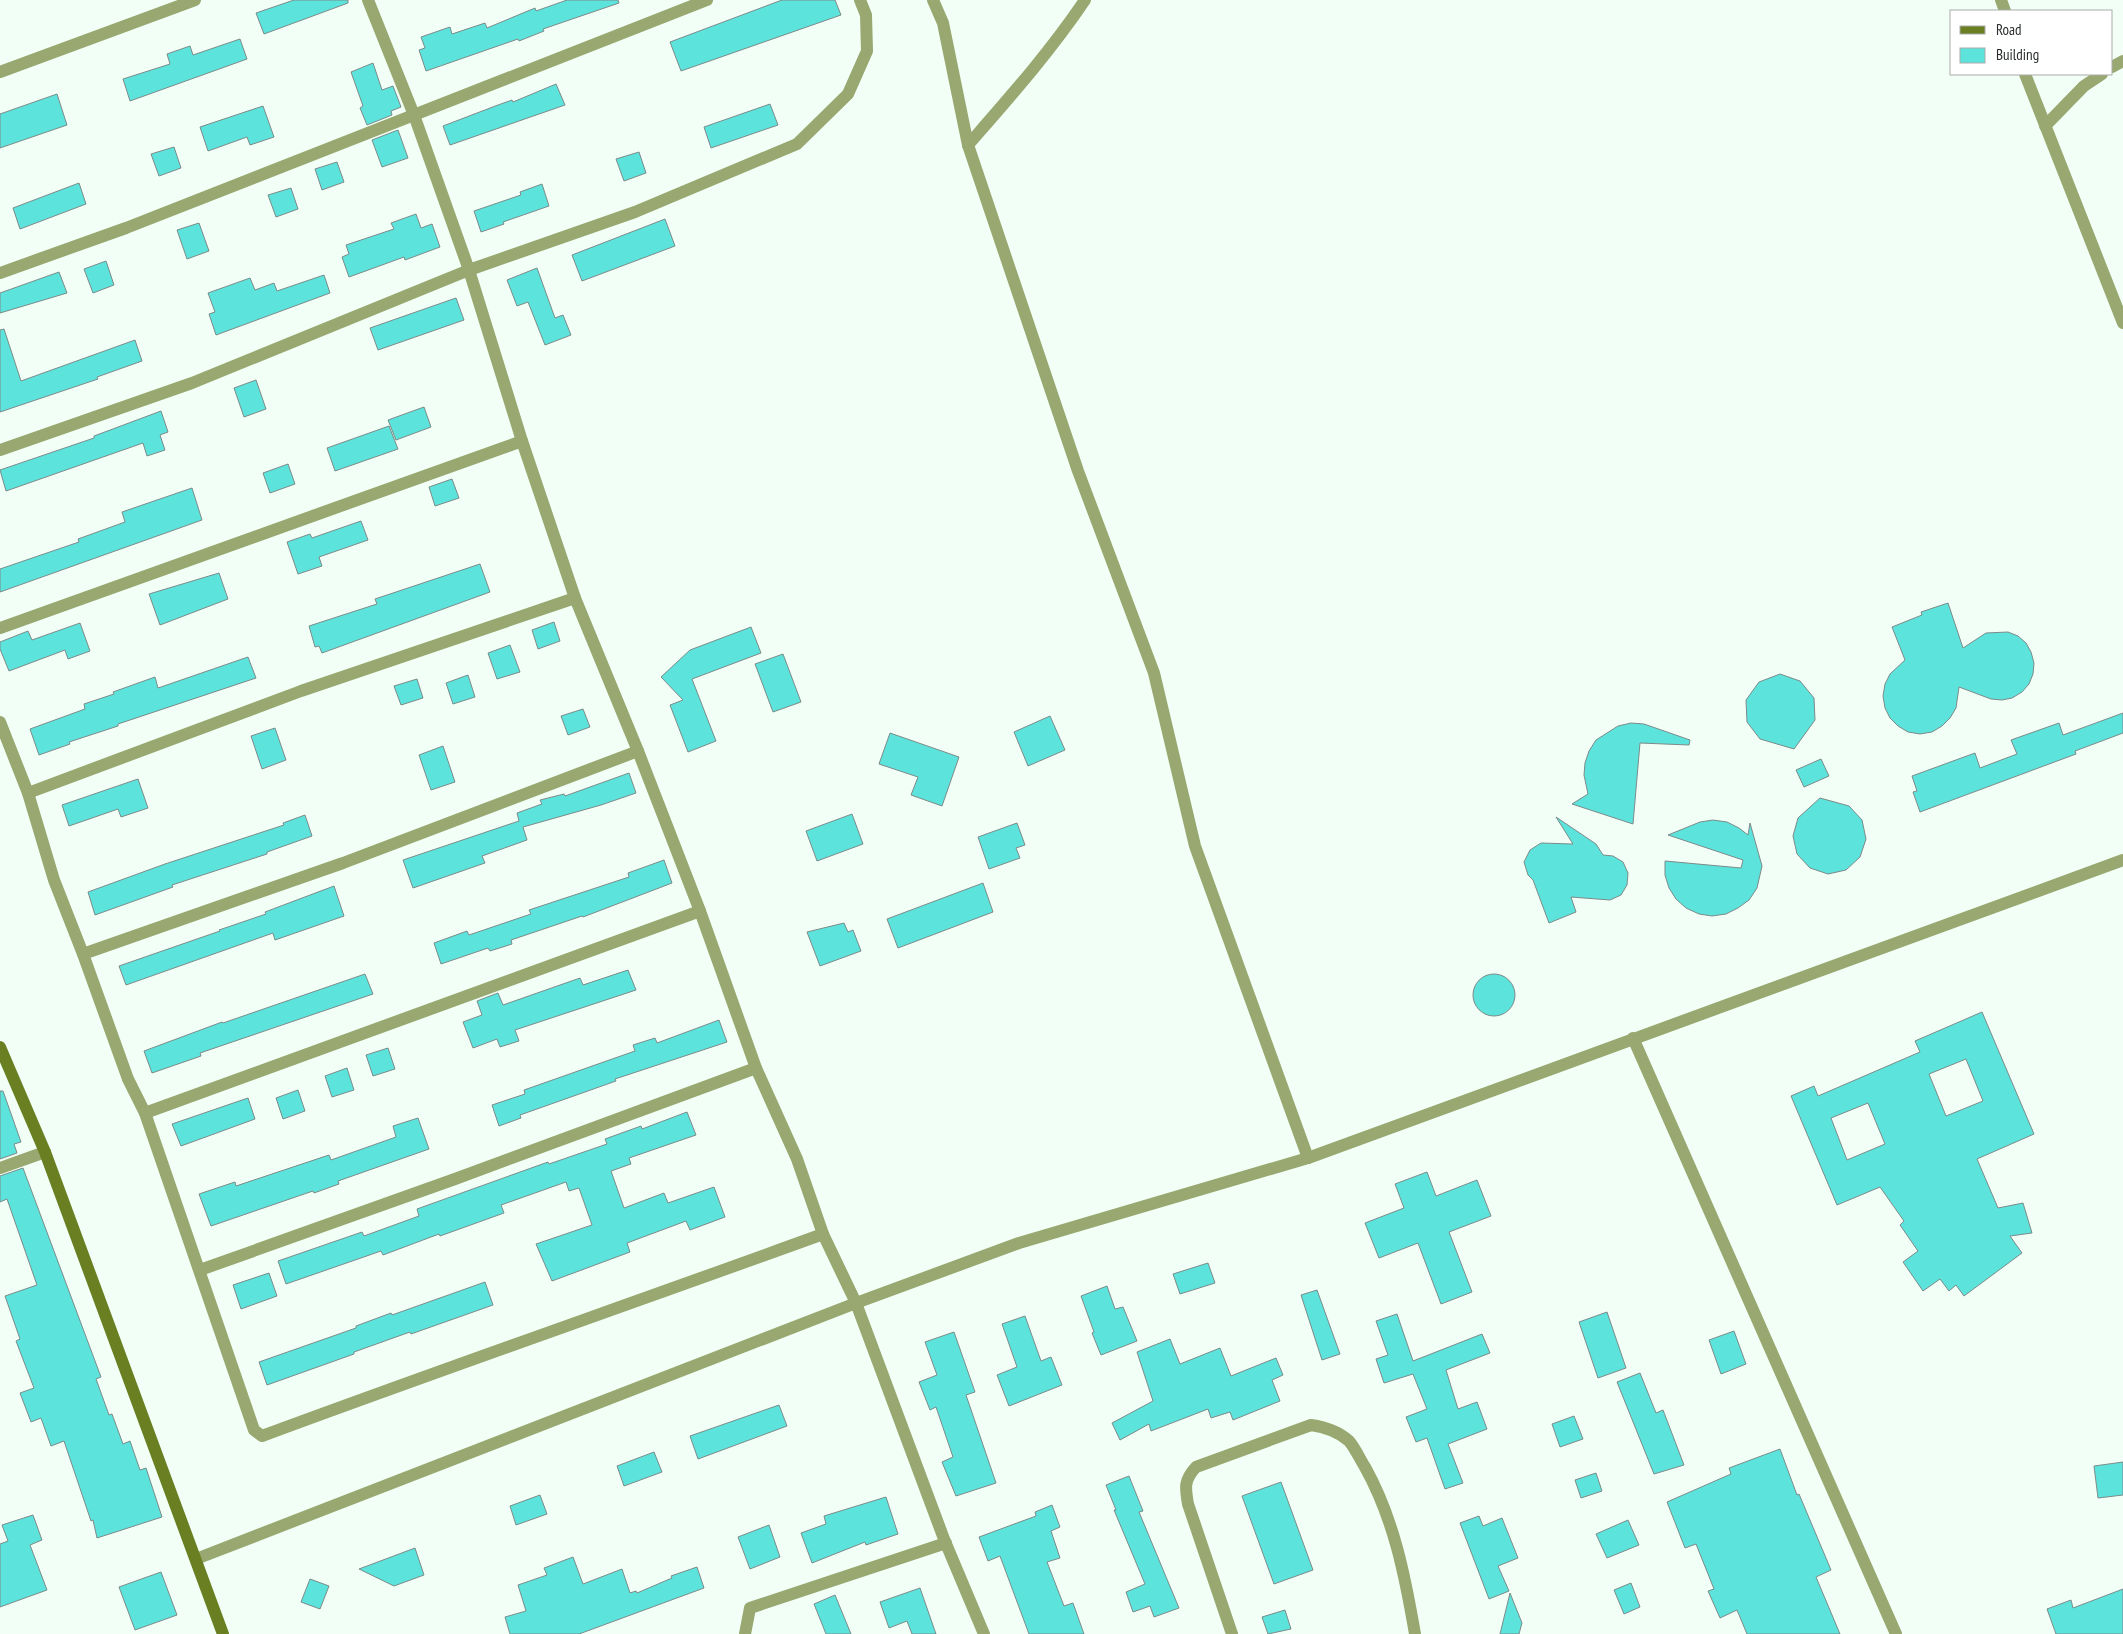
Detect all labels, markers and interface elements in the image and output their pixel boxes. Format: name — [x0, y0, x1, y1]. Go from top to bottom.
legend — [1950, 10, 2113, 75]
text: Road — [1996, 20, 2022, 39]
text: Building — [1996, 45, 2039, 64]

